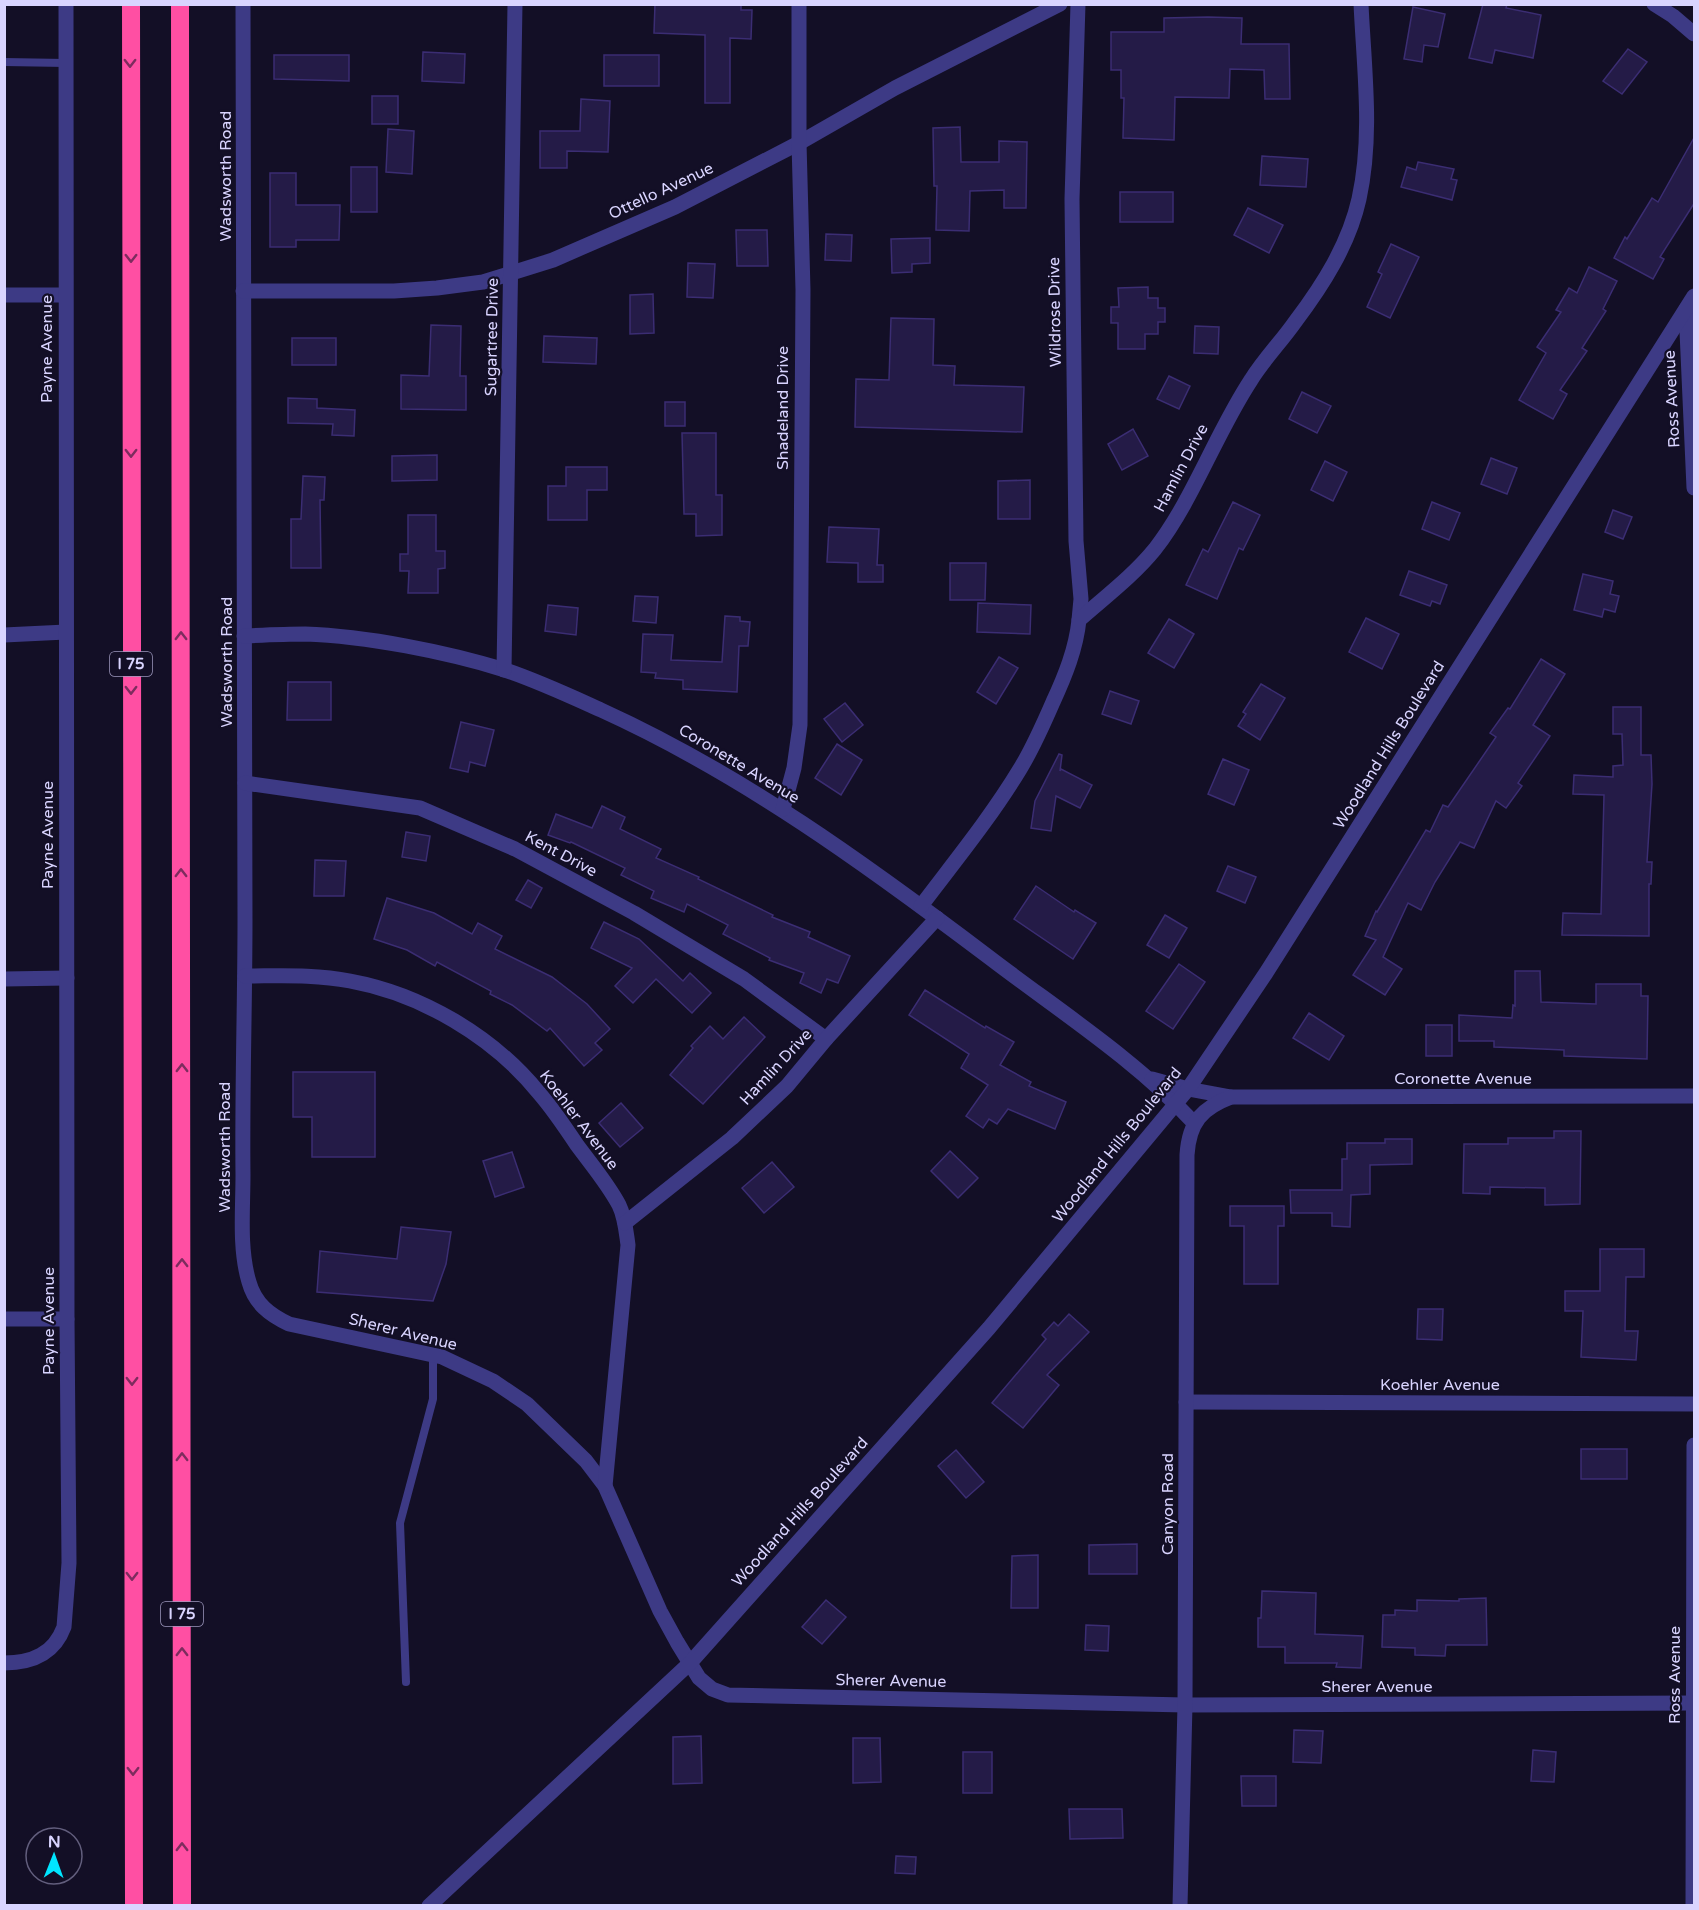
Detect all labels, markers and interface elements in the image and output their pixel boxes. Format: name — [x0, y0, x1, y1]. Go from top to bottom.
one-way arrow — [124, 58, 136, 67]
street label: Wadsworth Road — [216, 111, 236, 241]
street label: Ottello Avenue — [605, 158, 717, 224]
one-way arrow — [125, 253, 137, 262]
street label: Wildrose Drive — [1044, 257, 1066, 367]
street label: Sugartree Drive — [481, 278, 503, 396]
street label: Payne Avenue — [37, 295, 57, 403]
street label: Shadeland Drive — [773, 346, 793, 470]
street label: Ross Avenue — [1659, 350, 1685, 448]
street label: Hamlin Drive — [1149, 420, 1213, 516]
one-way arrow — [125, 448, 137, 457]
street label: Wadsworth Road — [217, 597, 237, 727]
one-way arrow — [175, 632, 187, 641]
road number: I 75 — [110, 652, 152, 676]
street label: Woodland Hills Boulevard — [1329, 657, 1449, 833]
one-way arrow — [125, 685, 137, 694]
street label: Coronette Avenue — [675, 720, 803, 808]
street label: Payne Avenue — [38, 781, 58, 889]
street label: Kent Drive — [521, 827, 601, 881]
one-way arrow — [175, 869, 187, 878]
street label: Hamlin Drive — [736, 1025, 816, 1109]
street label: Woodland Hills Boulevard — [1048, 1063, 1186, 1227]
one-way arrow — [176, 1064, 188, 1073]
street label: Koehler Avenue — [535, 1066, 623, 1174]
street label: Coronette Avenue — [1394, 1069, 1532, 1089]
street label: Wadsworth Road — [215, 1082, 235, 1212]
one-way arrow — [176, 1259, 188, 1268]
street label: Payne Avenue — [39, 1267, 59, 1375]
street label: Sherer Avenue — [347, 1309, 459, 1355]
street label: Koehler Avenue — [1380, 1375, 1500, 1395]
one-way arrow — [126, 1377, 138, 1386]
street label: Woodland Hills Boulevard — [727, 1433, 873, 1591]
one-way arrow — [176, 1453, 188, 1462]
street label: Canyon Road — [1158, 1453, 1178, 1555]
one-way arrow — [126, 1572, 138, 1581]
road number: I 75 — [161, 1602, 203, 1626]
street label: Ross Avenue — [1665, 1626, 1685, 1724]
one-way arrow — [176, 1648, 188, 1657]
street label: Sherer Avenue — [835, 1670, 947, 1692]
street label: Sherer Avenue — [1321, 1677, 1433, 1697]
one-way arrow — [127, 1767, 139, 1776]
north arrow — [24, 1826, 84, 1886]
text: N — [48, 1832, 61, 1852]
one-way arrow — [176, 1843, 188, 1852]

